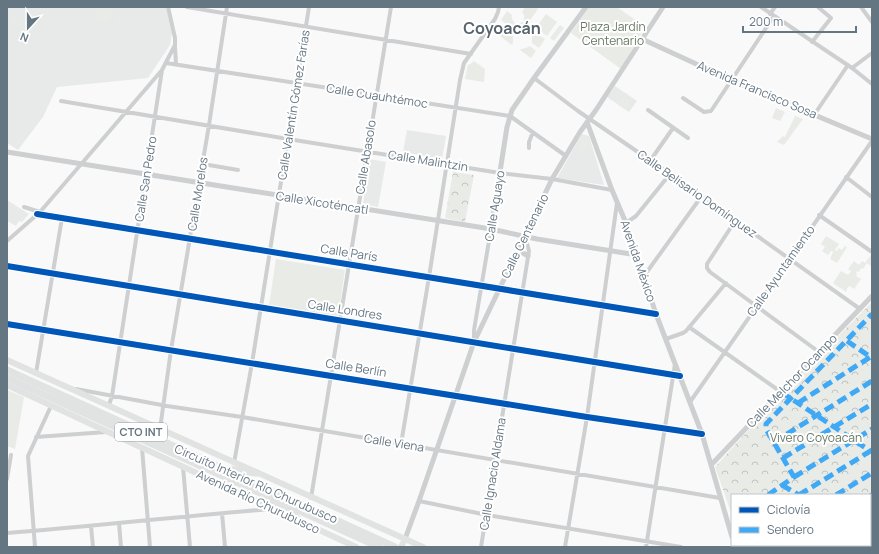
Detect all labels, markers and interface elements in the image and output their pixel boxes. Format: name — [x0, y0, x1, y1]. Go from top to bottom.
north arrow — [8, 8, 48, 48]
scale bar — [743, 8, 856, 34]
text: 200 m — [749, 13, 783, 30]
district label: Coyoacán — [463, 17, 541, 39]
park label: Plaza Jardín Centenario — [580, 18, 646, 49]
text: N — [18, 29, 31, 46]
street label: Calle Valentín Gómez Farías — [273, 29, 314, 181]
street label: Avenida Francisco Sosa — [695, 57, 820, 123]
street label: Calle Cuauhtémoc — [325, 79, 429, 112]
street label: Calle Abasolo — [351, 119, 380, 195]
street label: Calle San Pedro — [130, 135, 161, 223]
street label: Calle Malintzin — [387, 146, 469, 175]
street label: Calle Belisario Domínguez — [634, 146, 761, 241]
street label: Calle Morelos — [183, 156, 212, 232]
street label: Calle Aguayo — [481, 169, 509, 243]
street label: Calle Xicoténcatl — [275, 187, 370, 218]
street label: Calle Centenario — [497, 191, 552, 281]
street label: Avenida México — [617, 218, 660, 304]
street label: Calle Ayuntamiento — [743, 222, 819, 320]
street label: Calle París — [319, 240, 379, 265]
street label: Calle Londres — [307, 295, 384, 324]
street label: Calle Melchor Ocampo — [742, 330, 841, 431]
street label: Calle Berlín — [324, 354, 388, 381]
street label: Calle Ignacio Aldama — [475, 416, 510, 531]
road number: CTO INT — [115, 423, 167, 441]
street label: Calle Viena — [363, 429, 425, 456]
park label: Vivero Coyoacán — [770, 429, 862, 446]
street label: Circuito Interior Río Churubusco — [172, 440, 340, 527]
street label: Avenida Río Churubusco — [194, 465, 323, 538]
legend — [731, 494, 871, 546]
text: Ciclovía — [767, 501, 810, 518]
text: Sendero — [767, 521, 814, 538]

